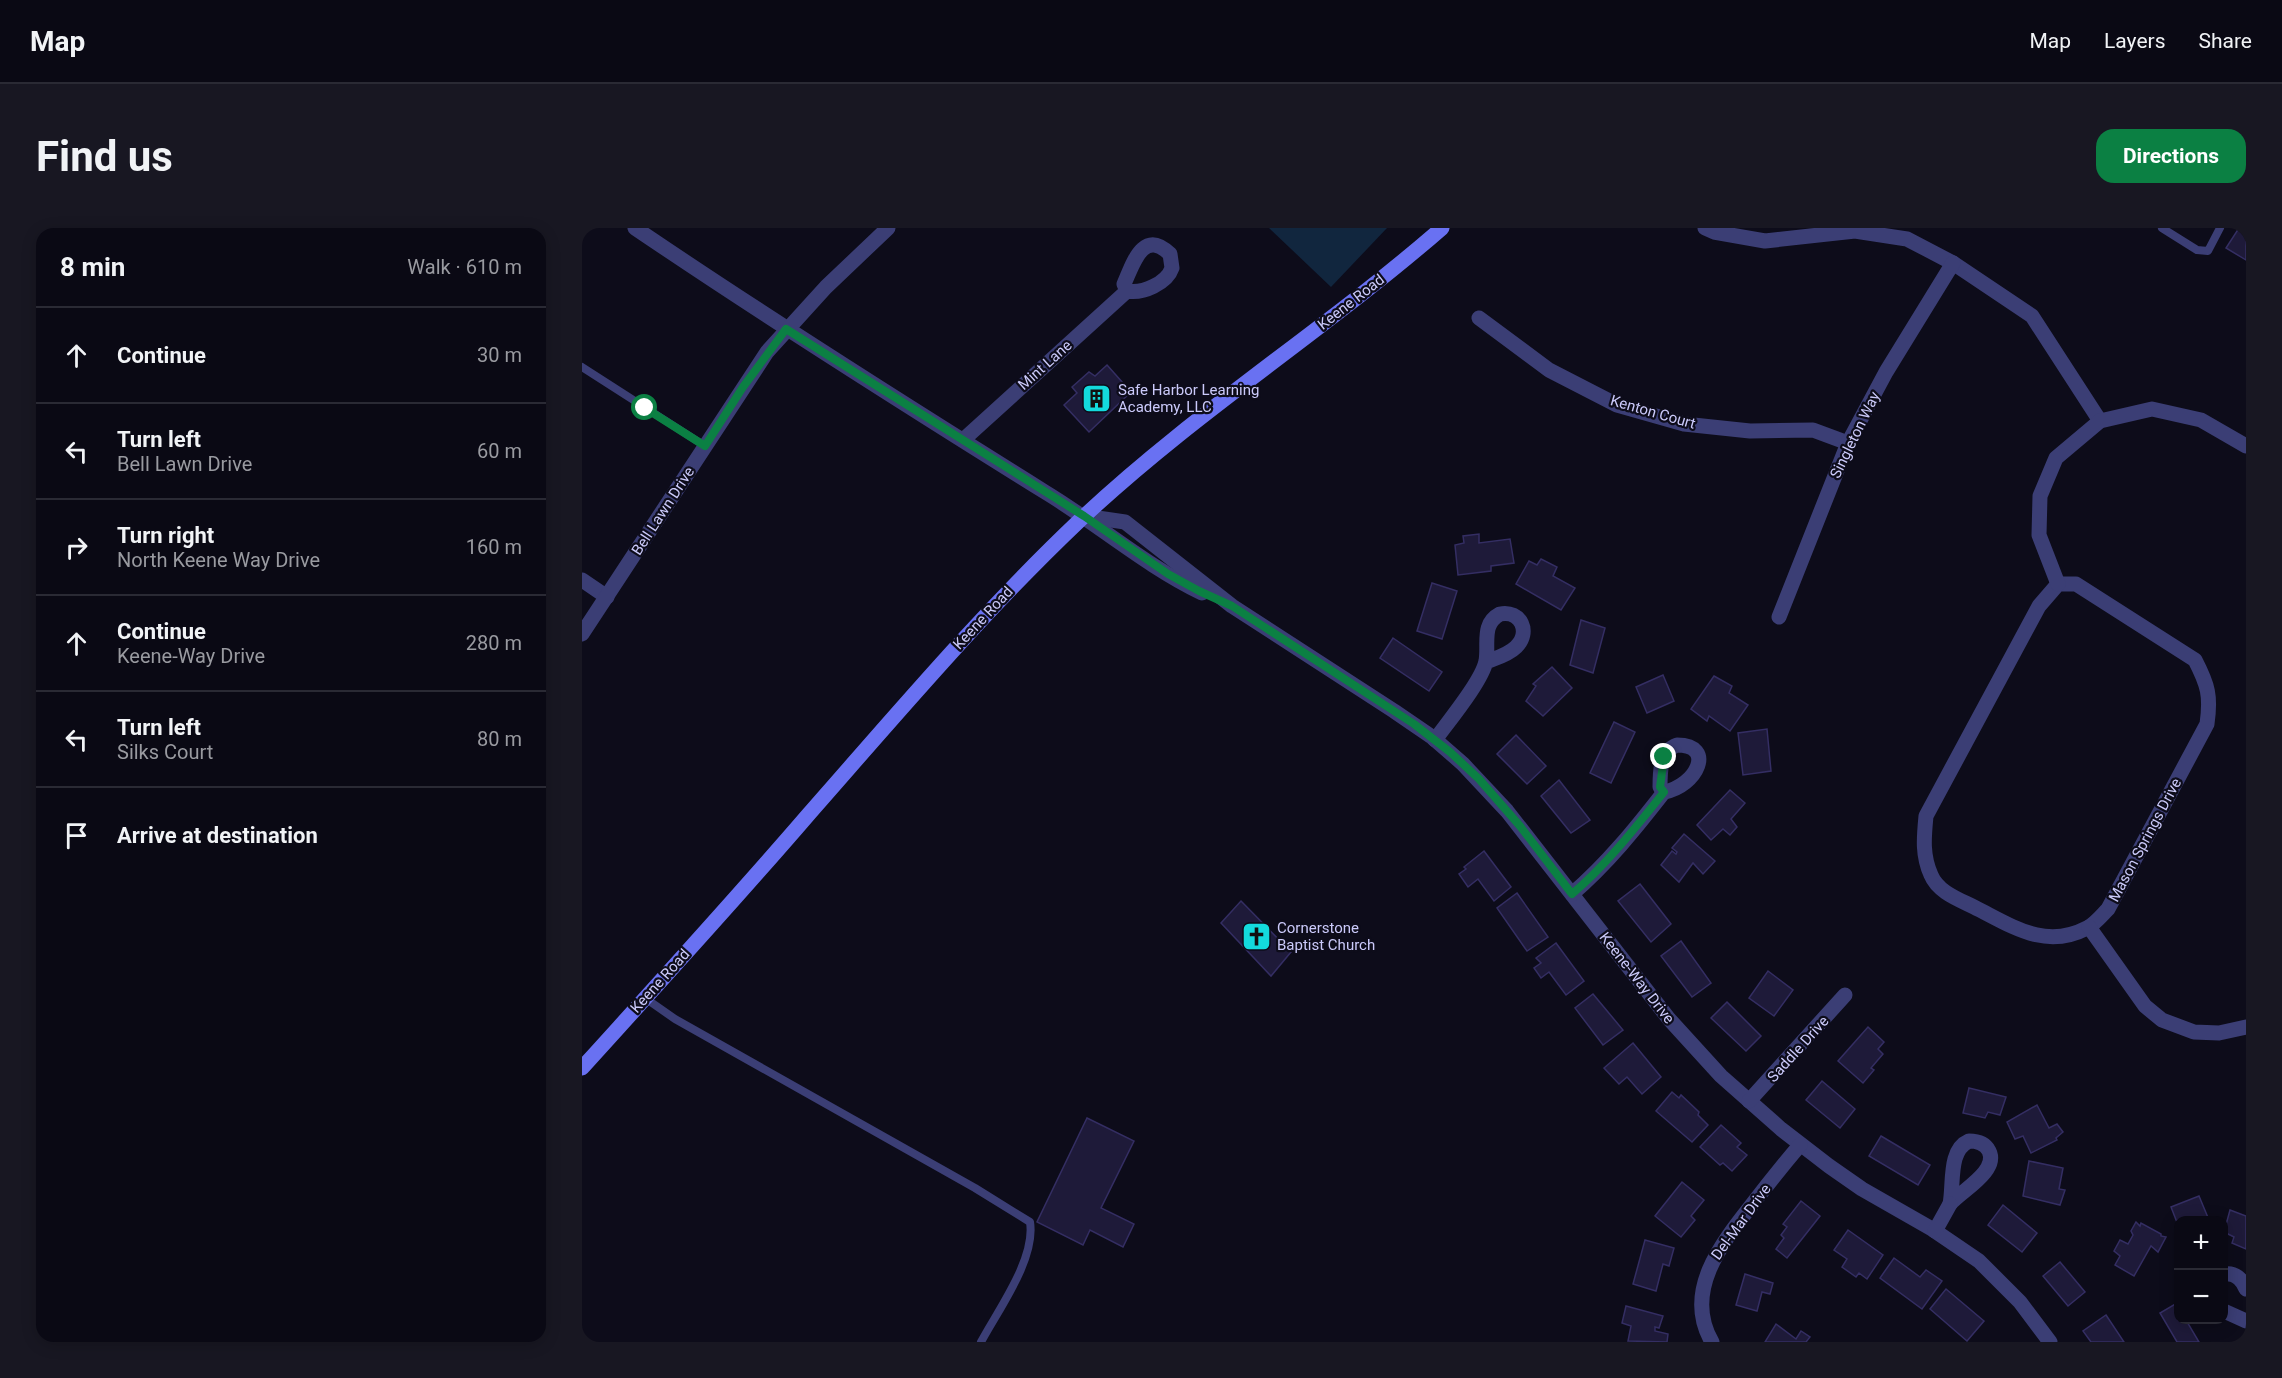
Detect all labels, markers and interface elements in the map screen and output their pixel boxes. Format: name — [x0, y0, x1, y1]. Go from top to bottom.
text: Map — [30, 25, 85, 58]
text: Map — [2029, 29, 2071, 53]
text: Layers — [2104, 29, 2165, 53]
text: Share — [2198, 29, 2252, 53]
button: Directions — [2096, 129, 2246, 183]
text: Find us — [36, 132, 173, 181]
text: 8 min — [60, 252, 125, 282]
text: Walk · 610 m — [407, 255, 522, 279]
street label: Keene Road — [1314, 270, 1388, 334]
street label: Mint Lane — [1014, 336, 1076, 394]
icon: ahead — [60, 339, 93, 372]
text: Continue — [117, 343, 206, 368]
text: 30 m — [477, 343, 522, 367]
place label: Safe Harbor Learning Academy, LLC — [1118, 381, 1259, 416]
building icon: Safe Harbor Learning Academy, LLC — [1081, 383, 1113, 415]
street label: Singleton Way — [1826, 389, 1884, 481]
street label: Kenton Court — [1608, 391, 1698, 433]
route start — [631, 394, 657, 420]
text: Turn left — [117, 427, 201, 452]
icon: left — [60, 435, 93, 468]
text: 60 m — [477, 439, 522, 463]
text: Bell Lawn Drive — [117, 452, 252, 476]
street label: Bell Lawn Drive — [628, 463, 698, 558]
text: Turn right — [117, 523, 214, 548]
icon: right — [60, 531, 93, 564]
text: 160 m — [466, 535, 522, 559]
text: North Keene Way Drive — [117, 548, 320, 572]
street label: Keene Road — [949, 583, 1017, 653]
text: Continue — [117, 619, 206, 644]
icon: ahead — [60, 627, 93, 660]
text: 280 m — [466, 631, 522, 655]
text: Keene-Way Drive — [117, 644, 265, 668]
text: Turn left — [117, 715, 201, 740]
icon: left — [60, 723, 93, 756]
text: 80 m — [477, 727, 522, 751]
text: Silks Court — [117, 740, 213, 764]
route end — [1650, 743, 1676, 769]
street label: Mason Springs Drive — [2105, 775, 2185, 905]
icon: arrive — [60, 819, 93, 852]
text: Arrive at destination — [117, 823, 318, 848]
place label: Cornerstone Baptist Church — [1277, 919, 1375, 954]
church icon: Cornerstone Baptist Church — [1240, 921, 1272, 953]
street label: Keene-Way Drive — [1596, 929, 1678, 1027]
street label: Keene Road — [627, 945, 693, 1017]
street label: Saddle Drive — [1764, 1012, 1832, 1086]
street label: Del-Mar Drive — [1707, 1181, 1775, 1263]
map controls — [2174, 1216, 2228, 1324]
button: + — [2174, 1216, 2228, 1270]
button: − — [2174, 1270, 2228, 1324]

